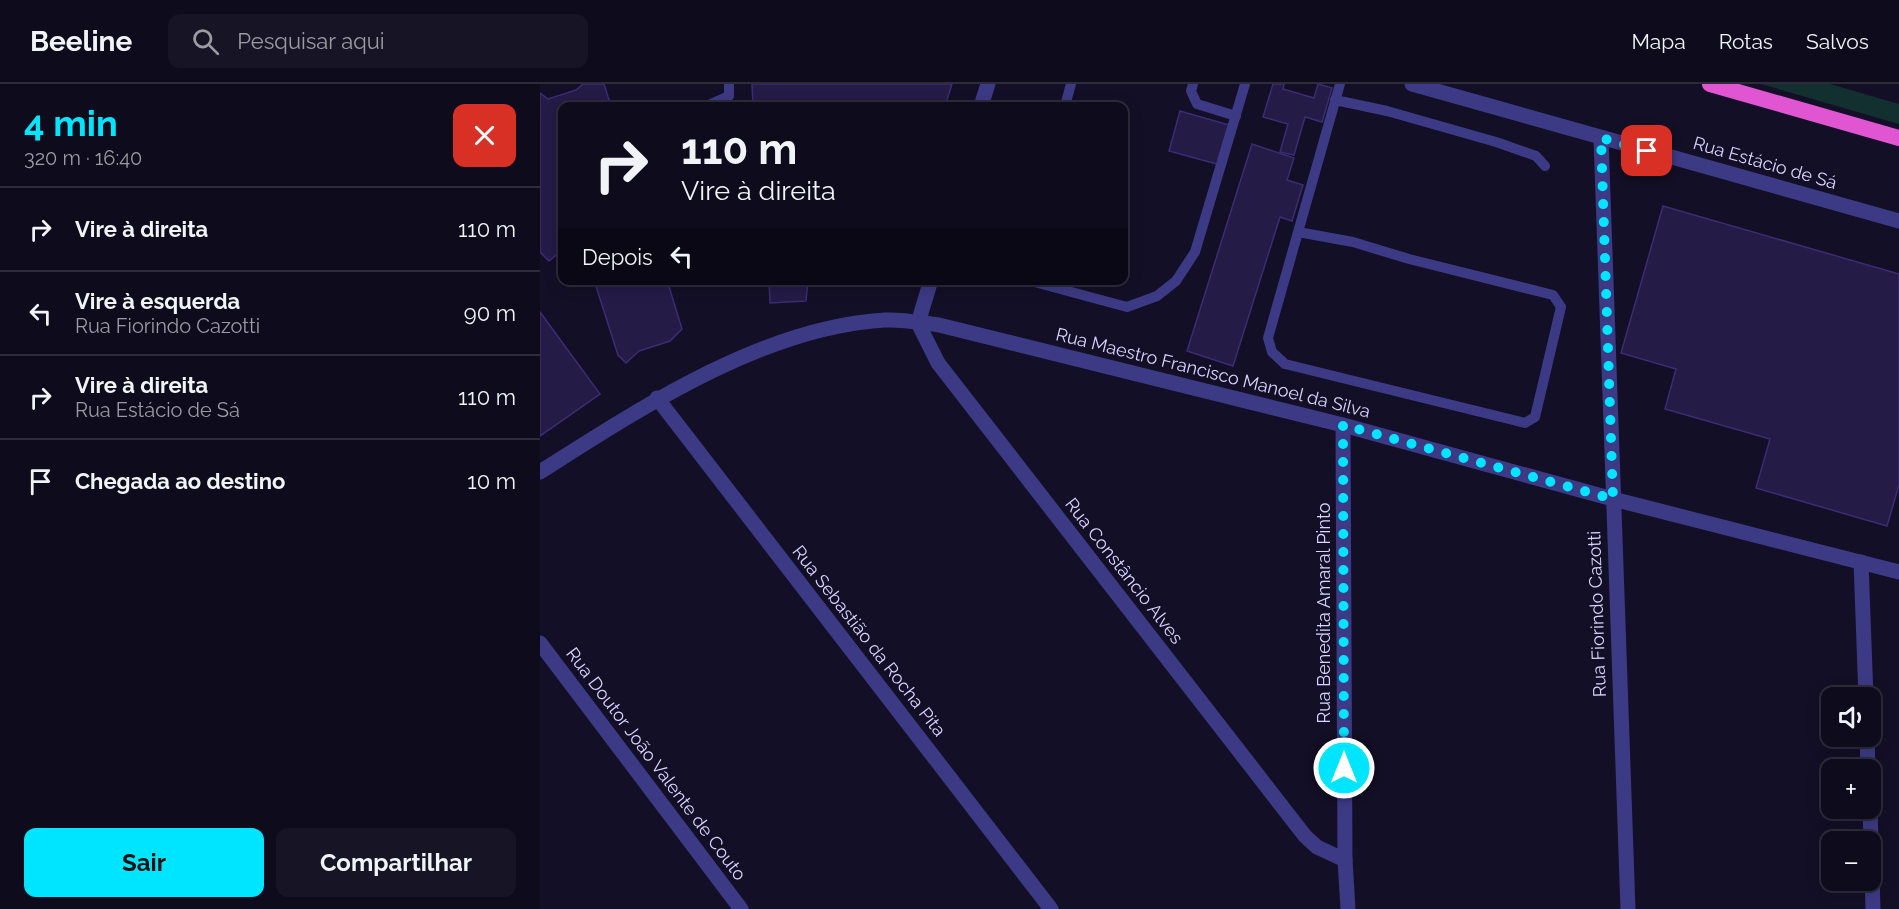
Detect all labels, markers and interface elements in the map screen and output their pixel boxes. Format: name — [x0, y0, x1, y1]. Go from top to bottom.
search box — [168, 14, 588, 68]
text: Beeline — [30, 25, 132, 58]
icon: search — [189, 25, 222, 58]
text: Pesquisar aqui — [237, 28, 385, 54]
text: Mapa — [1632, 29, 1686, 54]
text: Rotas — [1719, 29, 1773, 54]
text: Salvos — [1806, 29, 1869, 54]
text: 4 min — [24, 102, 118, 144]
button: close — [453, 104, 516, 167]
text: 110 m — [681, 125, 797, 174]
pin — [1621, 125, 1672, 176]
icon: right — [582, 126, 660, 204]
street label: Rua Estácio de Sá — [1691, 132, 1839, 193]
icon: arrive — [1630, 134, 1663, 167]
text: 320 m · 16:40 — [24, 146, 142, 170]
text: Vire à direita — [681, 175, 836, 206]
icon: right — [24, 213, 57, 246]
text: Vire à direita — [75, 216, 208, 242]
text: 110 m — [458, 216, 516, 242]
icon: left — [665, 240, 698, 273]
text: Depois — [582, 244, 653, 270]
text: Vire à esquerda — [75, 288, 240, 314]
icon: left — [24, 297, 57, 330]
text: 90 m — [464, 300, 516, 326]
text: Rua Fiorindo Cazotti — [75, 314, 260, 338]
street label: Rua Maestro Francisco Manoel da Silva — [1054, 323, 1373, 422]
text: Vire à direita — [75, 372, 208, 398]
icon: right — [24, 381, 57, 414]
text: 110 m — [458, 384, 516, 410]
text: Rua Estácio de Sá — [75, 398, 240, 422]
icon: arrive — [24, 465, 57, 498]
text: Chegada ao destino — [75, 468, 285, 494]
text: 10 m — [467, 468, 516, 494]
street label: Rua Constâncio Alves — [1061, 494, 1188, 648]
street label: Rua Benedita Amaral Pinto — [1313, 502, 1334, 723]
street label: Rua Fiorindo Cazotti — [1583, 530, 1610, 698]
street label: Rua Sebastião da Rocha Pita — [788, 541, 950, 740]
street label: Rua Doutor João Valente de Couto — [562, 643, 751, 884]
map controls — [1821, 687, 1881, 891]
button: sound — [1821, 687, 1881, 747]
position arrow — [1312, 736, 1376, 800]
button: + — [1821, 759, 1881, 819]
button: Sair — [24, 828, 264, 897]
button: Compartilhar — [276, 828, 516, 897]
button: − — [1821, 831, 1881, 891]

